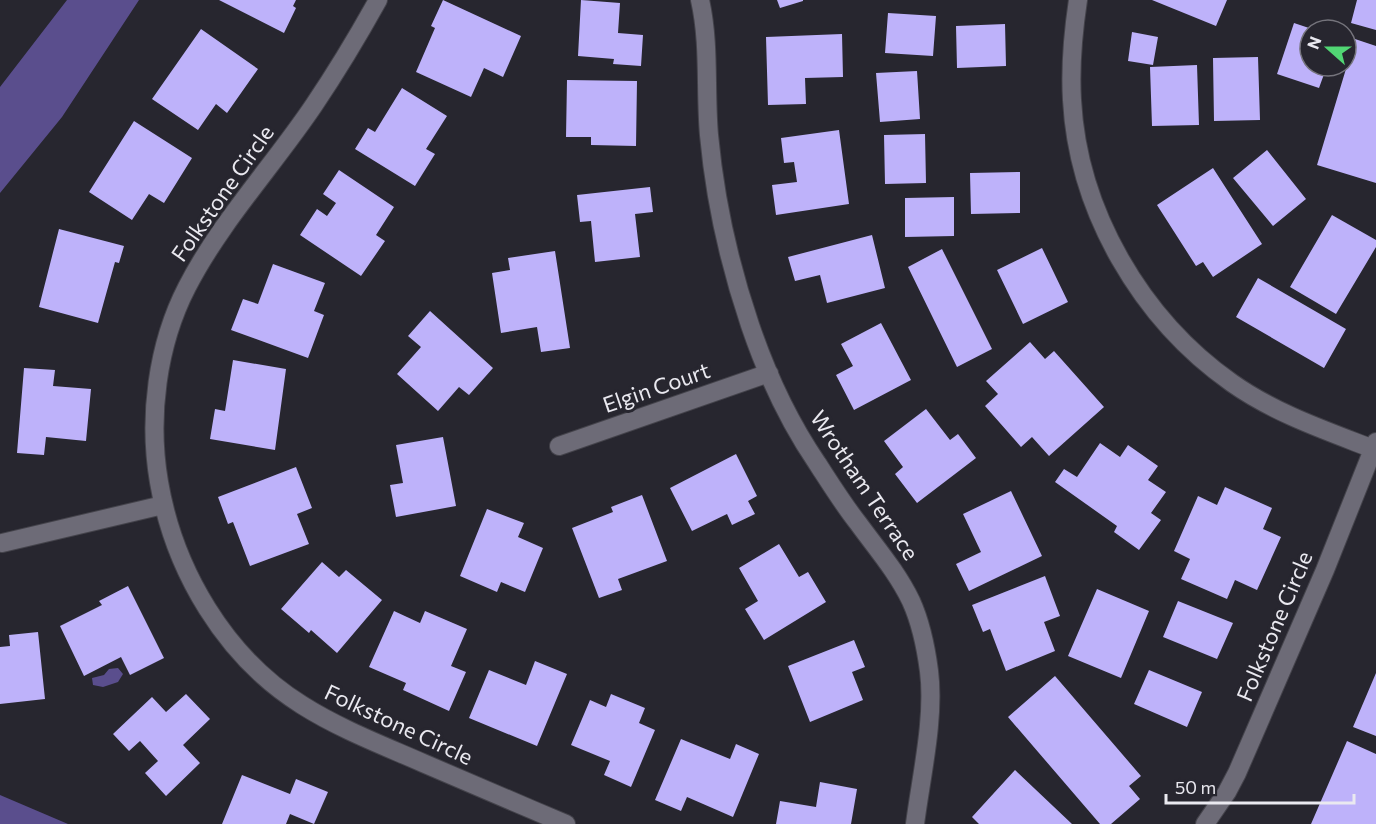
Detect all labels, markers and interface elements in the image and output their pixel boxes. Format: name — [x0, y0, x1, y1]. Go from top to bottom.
north arrow — [1298, 18, 1358, 78]
text: N — [1303, 33, 1325, 51]
street label: Folkstone Circle — [165, 120, 279, 266]
street label: Elgin Court — [599, 356, 713, 418]
street label: Wrotham Terrace — [805, 405, 925, 565]
street label: Folkstone Circle — [1230, 547, 1318, 705]
street label: Folkstone Circle — [321, 678, 477, 770]
scale bar — [1166, 767, 1354, 805]
text: 50 m — [1175, 776, 1216, 798]

